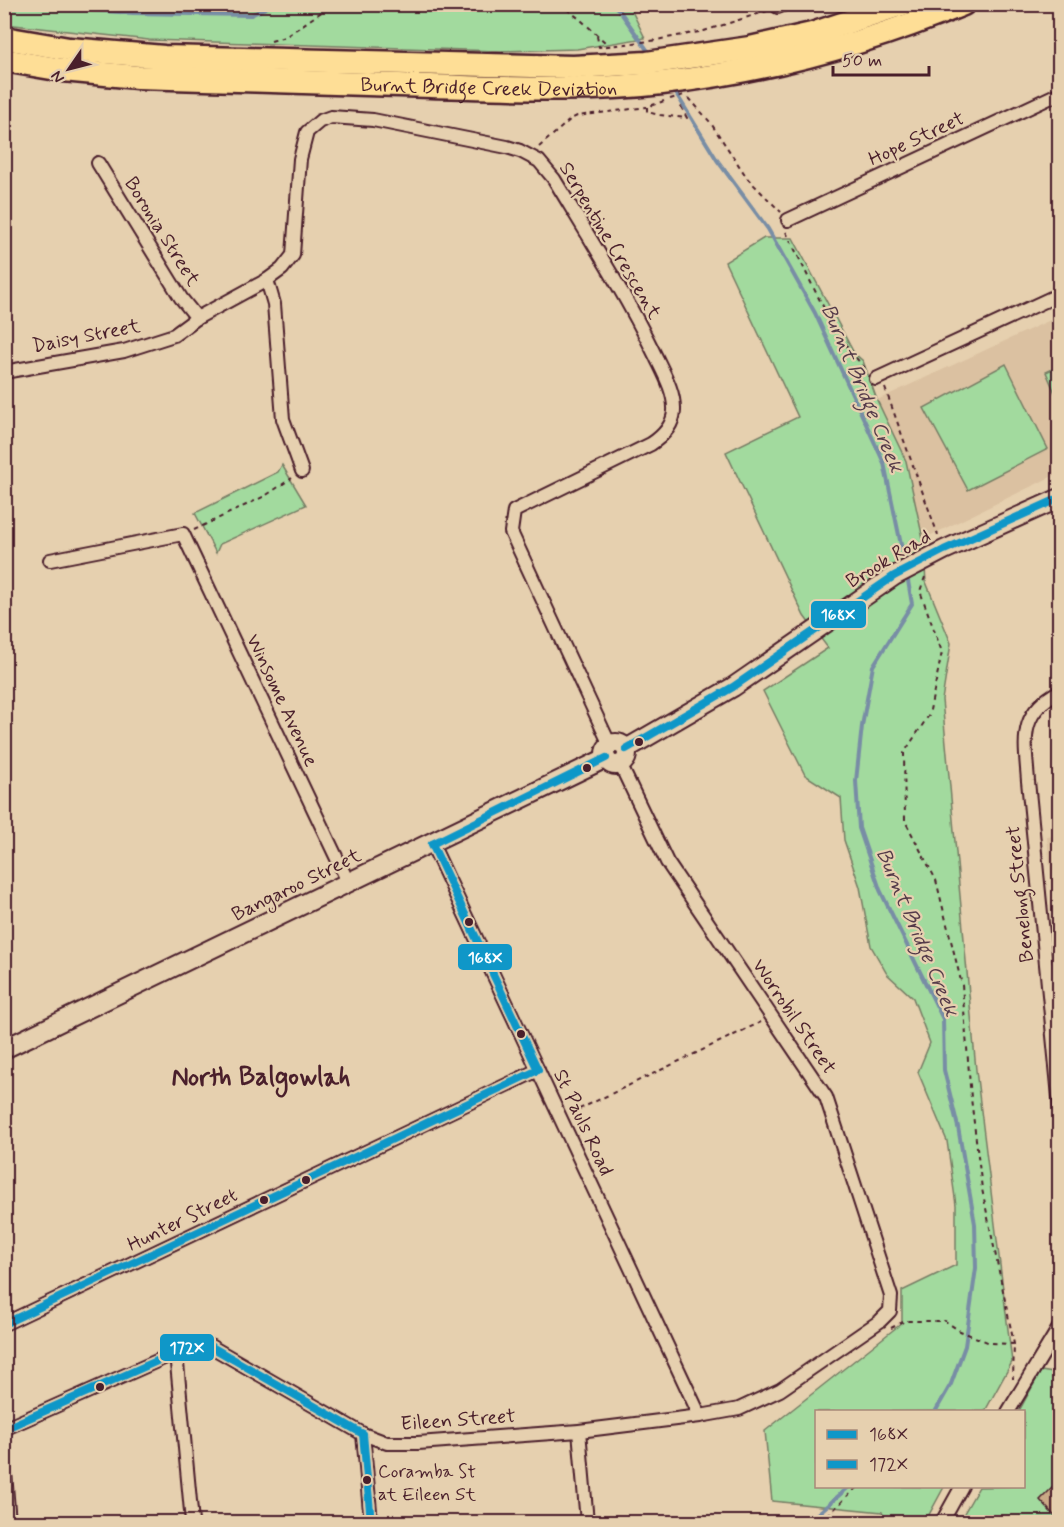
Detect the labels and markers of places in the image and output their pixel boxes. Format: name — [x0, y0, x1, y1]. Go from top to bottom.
unlabelled marker — [633, 736, 645, 748]
unlabelled marker — [581, 762, 593, 774]
unlabelled marker — [463, 916, 475, 928]
unlabelled marker — [515, 1028, 527, 1040]
unlabelled marker — [300, 1174, 312, 1186]
unlabelled marker — [258, 1194, 270, 1206]
unlabelled marker — [94, 1381, 106, 1393]
place label: Coramba St at Eileen St — [378, 1460, 476, 1507]
marker: Coramba St at Eileen St — [361, 1474, 373, 1486]

